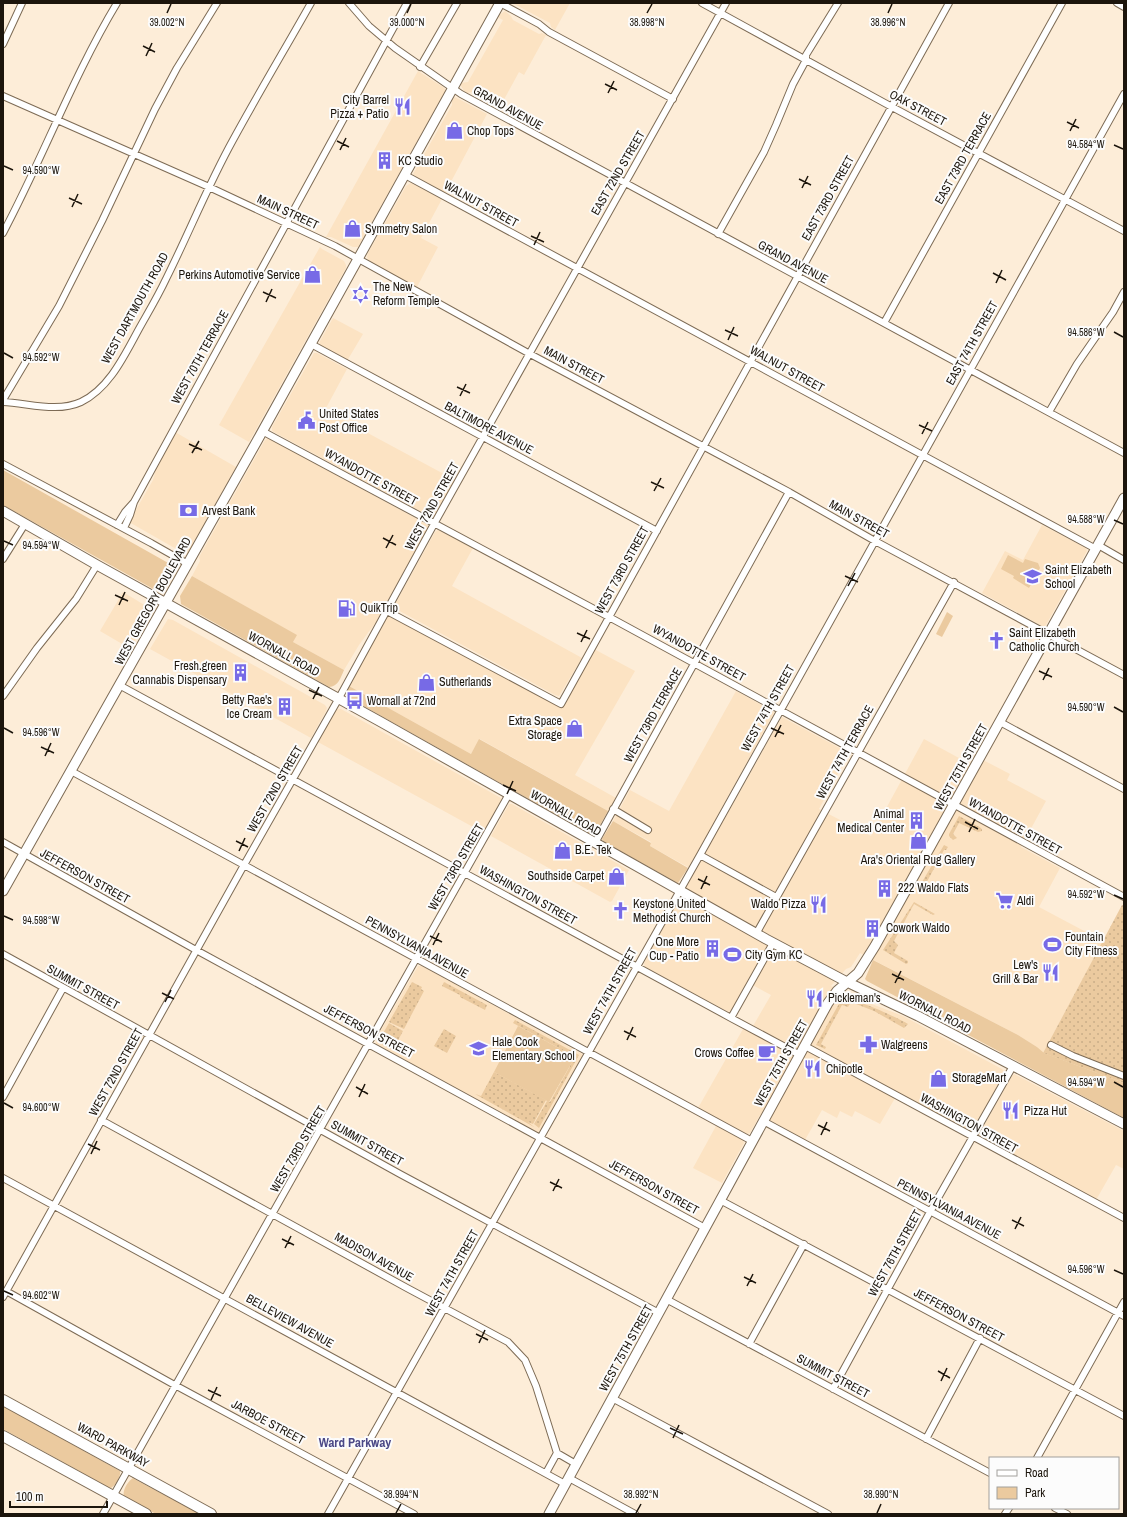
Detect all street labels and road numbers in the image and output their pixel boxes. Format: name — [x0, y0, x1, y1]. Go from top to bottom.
street label: GRAND AVENUE — [470, 82, 546, 134]
street label: OAK STREET — [887, 86, 949, 130]
street label: EAST 73RD TERRACE — [931, 109, 995, 207]
street label: EAST 72ND STREET — [587, 128, 649, 218]
street label: EAST 73RD STREET — [798, 153, 858, 243]
street label: WALNUT STREET — [441, 177, 521, 231]
street label: MAIN STREET — [255, 191, 321, 233]
street label: GRAND AVENUE — [755, 237, 831, 287]
street label: WEST DARTMOUTH ROAD — [98, 250, 172, 366]
street label: EAST 74TH STREET — [942, 298, 1002, 388]
street label: WEST 70TH TERRACE — [168, 307, 232, 407]
street label: MAIN STREET — [541, 342, 607, 388]
street label: WALNUT STREET — [747, 342, 827, 396]
street label: BALTIMORE AVENUE — [442, 398, 536, 458]
street label: WYANDOTTE STREET — [322, 445, 420, 509]
street label: WEST 72ND STREET — [401, 459, 463, 553]
street label: MAIN STREET — [826, 496, 892, 542]
street label: WEST 73RD STREET — [591, 523, 653, 617]
street label: WEST GREGORY BOULEVARD — [111, 534, 195, 668]
street label: WYANDOTTE STREET — [650, 621, 748, 685]
street label: WORNALL ROAD — [245, 628, 323, 680]
street label: WEST 74TH STREET — [738, 662, 798, 754]
street label: WEST 73RD TERRACE — [620, 665, 686, 765]
street label: WEST 74TH TERRACE — [813, 702, 877, 802]
street label: WEST 75TH STREET — [931, 721, 991, 813]
street label: WEST 72ND STREET — [244, 743, 306, 835]
street label: WORNALL ROAD — [528, 786, 604, 840]
street label: WYANDOTTE STREET — [966, 794, 1064, 858]
street label: WEST 73RD STREET — [425, 821, 487, 913]
street label: JEFFERSON STREET — [37, 845, 133, 907]
street label: WASHINGTON STREET — [477, 862, 579, 928]
street label: PENNSYLVANIA AVENUE — [363, 912, 471, 982]
street label: WEST 74TH STREET — [580, 945, 640, 1037]
street label: SUMMIT STREET — [44, 961, 122, 1013]
street label: WORNALL ROAD — [896, 987, 974, 1037]
street label: JEFFERSON STREET — [321, 1000, 417, 1062]
street label: WEST 75TH STREET — [751, 1017, 811, 1109]
street label: WEST 72ND STREET — [85, 1025, 147, 1119]
street label: WASHINGTON STREET — [918, 1090, 1020, 1156]
street label: WEST 73RD STREET — [267, 1103, 329, 1195]
street label: SUMMIT STREET — [328, 1117, 406, 1169]
street label: JEFFERSON STREET — [606, 1156, 702, 1218]
street label: PENNSYLVANIA AVENUE — [894, 1175, 1004, 1243]
street label: WEST 76TH STREET — [865, 1207, 925, 1299]
street label: WEST 74TH STREET — [422, 1227, 482, 1319]
street label: MADISON AVENUE — [332, 1229, 416, 1285]
street label: JEFFERSON STREET — [911, 1284, 1007, 1346]
street label: BELLEVIEW AVENUE — [243, 1290, 337, 1352]
street label: WEST 75TH STREET — [596, 1302, 656, 1394]
street label: SUMMIT STREET — [794, 1350, 872, 1402]
street label: JARBOE STREET — [229, 1396, 307, 1448]
street label: WARD PARKWAY — [74, 1419, 152, 1472]

